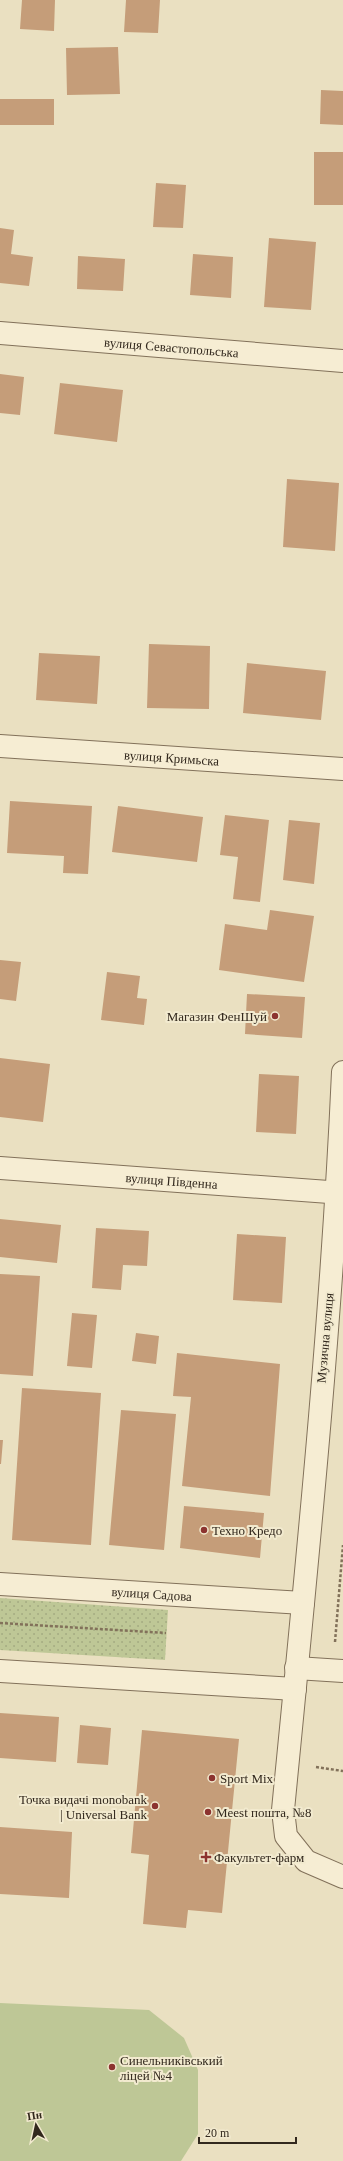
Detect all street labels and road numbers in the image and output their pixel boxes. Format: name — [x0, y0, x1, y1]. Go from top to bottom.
street label: вулиця Севастопольська — [104, 334, 239, 360]
street label: вулиця Кримьска — [124, 747, 220, 768]
street label: вулиця Південна — [125, 1170, 218, 1191]
street label: Музична вулиця — [314, 1292, 336, 1384]
street label: вулиця Садова — [111, 1584, 193, 1604]

